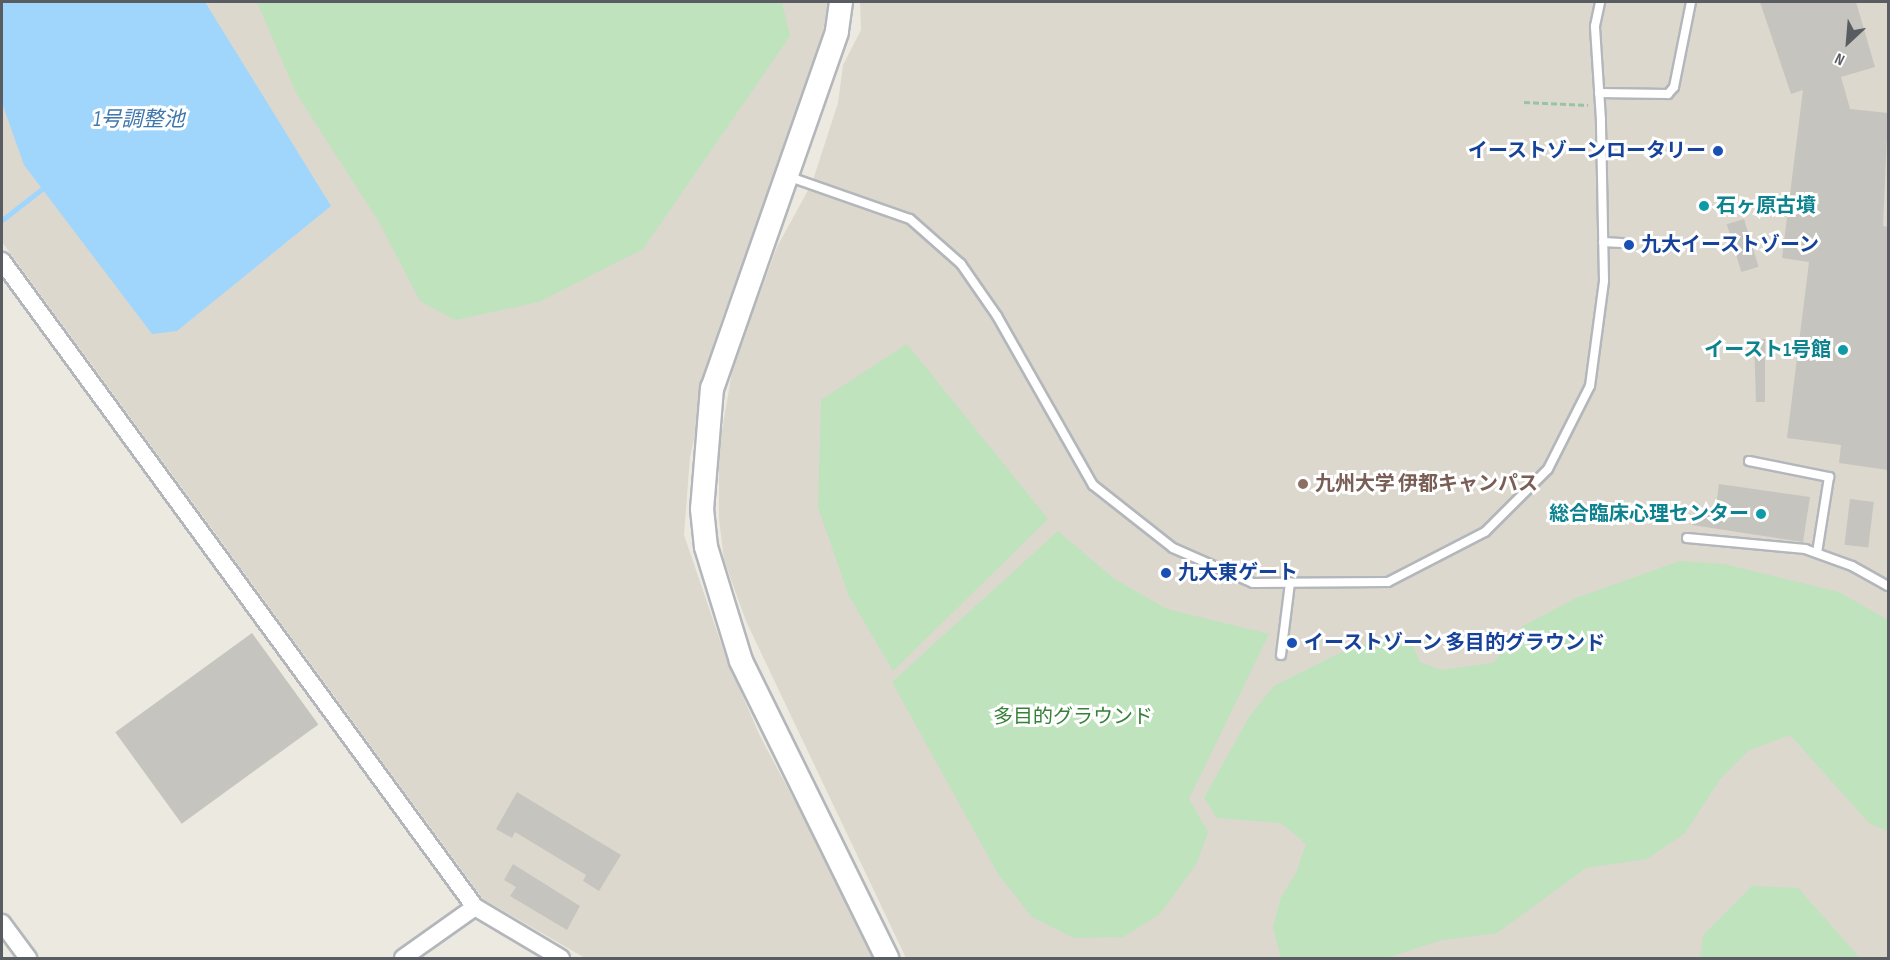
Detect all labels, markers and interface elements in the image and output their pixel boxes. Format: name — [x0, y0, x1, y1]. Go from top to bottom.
north arrow — [1818, 12, 1878, 72]
text: N — [1832, 48, 1848, 69]
water label: 1号調整池 — [93, 107, 185, 133]
place label: イーストゾーンロータリー — [1466, 139, 1706, 163]
marker: イーストゾーンロータリー — [1711, 144, 1725, 158]
place label: 石ヶ原古墳 — [1716, 194, 1816, 218]
marker: 石ヶ原古墳 — [1697, 199, 1711, 213]
place label: 九大イーストゾーン — [1641, 233, 1821, 257]
marker: 九大イーストゾーン — [1622, 238, 1636, 252]
place label: イースト1号館 — [1703, 338, 1831, 362]
marker: イースト1号館 — [1836, 343, 1850, 357]
place label: 九州大学 伊都キャンパス — [1315, 472, 1538, 496]
marker: 九州大学 伊都キャンパス — [1296, 477, 1310, 491]
place label: 総合臨床心理センター — [1549, 502, 1749, 526]
marker: 総合臨床心理センター — [1754, 507, 1768, 521]
place label: 九大東ゲート — [1178, 561, 1298, 585]
marker: 九大東ゲート — [1159, 566, 1173, 580]
place label: イーストゾーン 多目的グラウンド — [1304, 631, 1607, 655]
marker: イーストゾーン 多目的グラウンド — [1285, 636, 1299, 650]
park label: 多目的グラウンド — [993, 705, 1153, 729]

